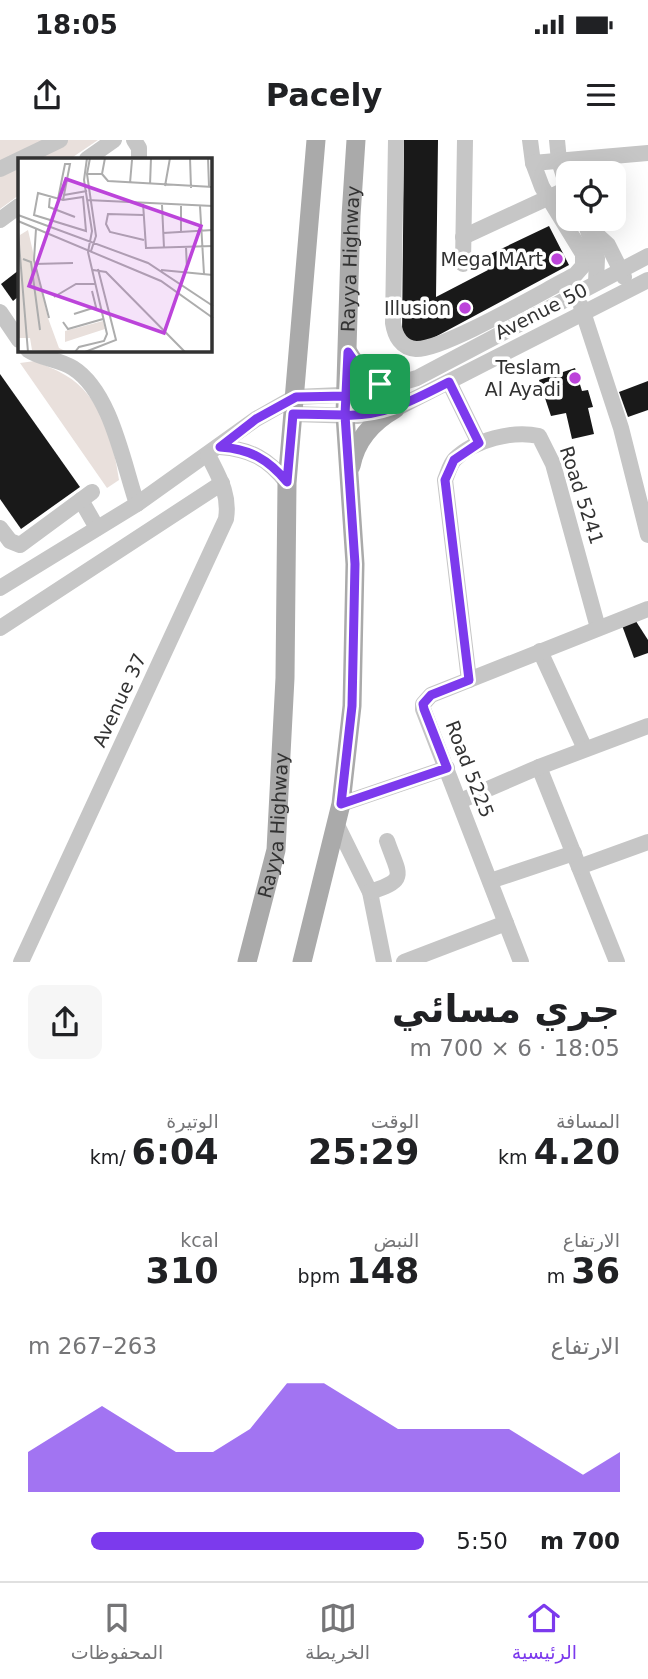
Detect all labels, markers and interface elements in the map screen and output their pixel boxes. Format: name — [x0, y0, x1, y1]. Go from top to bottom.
text: 18:05 — [35, 10, 118, 40]
icon: share — [28, 76, 66, 114]
text: Pacely — [266, 76, 382, 114]
icon: menu — [582, 76, 620, 114]
inset map — [18, 158, 212, 352]
map controls — [556, 161, 626, 231]
button: locate — [556, 161, 626, 231]
street label: Rayya Highway — [337, 185, 364, 332]
place label: Mega MArt — [441, 248, 543, 270]
marker: Mega MArt — [549, 251, 565, 267]
street label: Avenue 50 — [491, 278, 591, 344]
place label: Illusion — [384, 297, 451, 319]
marker: Illusion — [457, 300, 473, 316]
pin — [350, 354, 410, 414]
place label: Teslam Al Ayadi — [485, 356, 561, 400]
icon: arrive — [361, 365, 399, 403]
marker: Teslam Al Ayadi — [567, 370, 583, 386]
street label: Road 5241 — [556, 443, 608, 547]
street label: Avenue 37 — [88, 650, 150, 750]
street label: Road 5225 — [441, 717, 499, 821]
street label: Rayya Highway — [253, 752, 292, 900]
button: share — [28, 985, 102, 1059]
text: جري مسائي — [392, 987, 620, 1031]
text: 18:05 · 6 × 700 m — [410, 1035, 620, 1061]
text: الوتيرة — [166, 1110, 219, 1132]
text: الوقت — [371, 1110, 419, 1132]
text: المسافة — [556, 1110, 620, 1132]
text: 6:04 — [132, 1132, 219, 1172]
text: 25:29 — [308, 1132, 419, 1172]
text: 4.20 — [534, 1132, 620, 1172]
text: /km — [90, 1146, 132, 1168]
text: km — [498, 1146, 534, 1168]
text: kcal — [180, 1229, 219, 1251]
text: النبض — [374, 1229, 419, 1251]
text: الارتفاع — [563, 1229, 620, 1251]
text: 310 — [146, 1251, 219, 1291]
text: 148 — [346, 1251, 419, 1291]
text: 36 — [571, 1251, 620, 1291]
text: bpm — [298, 1265, 346, 1287]
text: m — [547, 1265, 571, 1287]
text: 263–267 m — [28, 1333, 157, 1359]
text: الارتفاع — [551, 1333, 620, 1359]
text: 5:50 — [456, 1528, 508, 1554]
text: 700 m — [540, 1528, 620, 1554]
tab: المحفوظات — [71, 1599, 163, 1663]
tab: الخريطة — [305, 1599, 370, 1663]
tab: الرئيسية — [512, 1599, 577, 1663]

